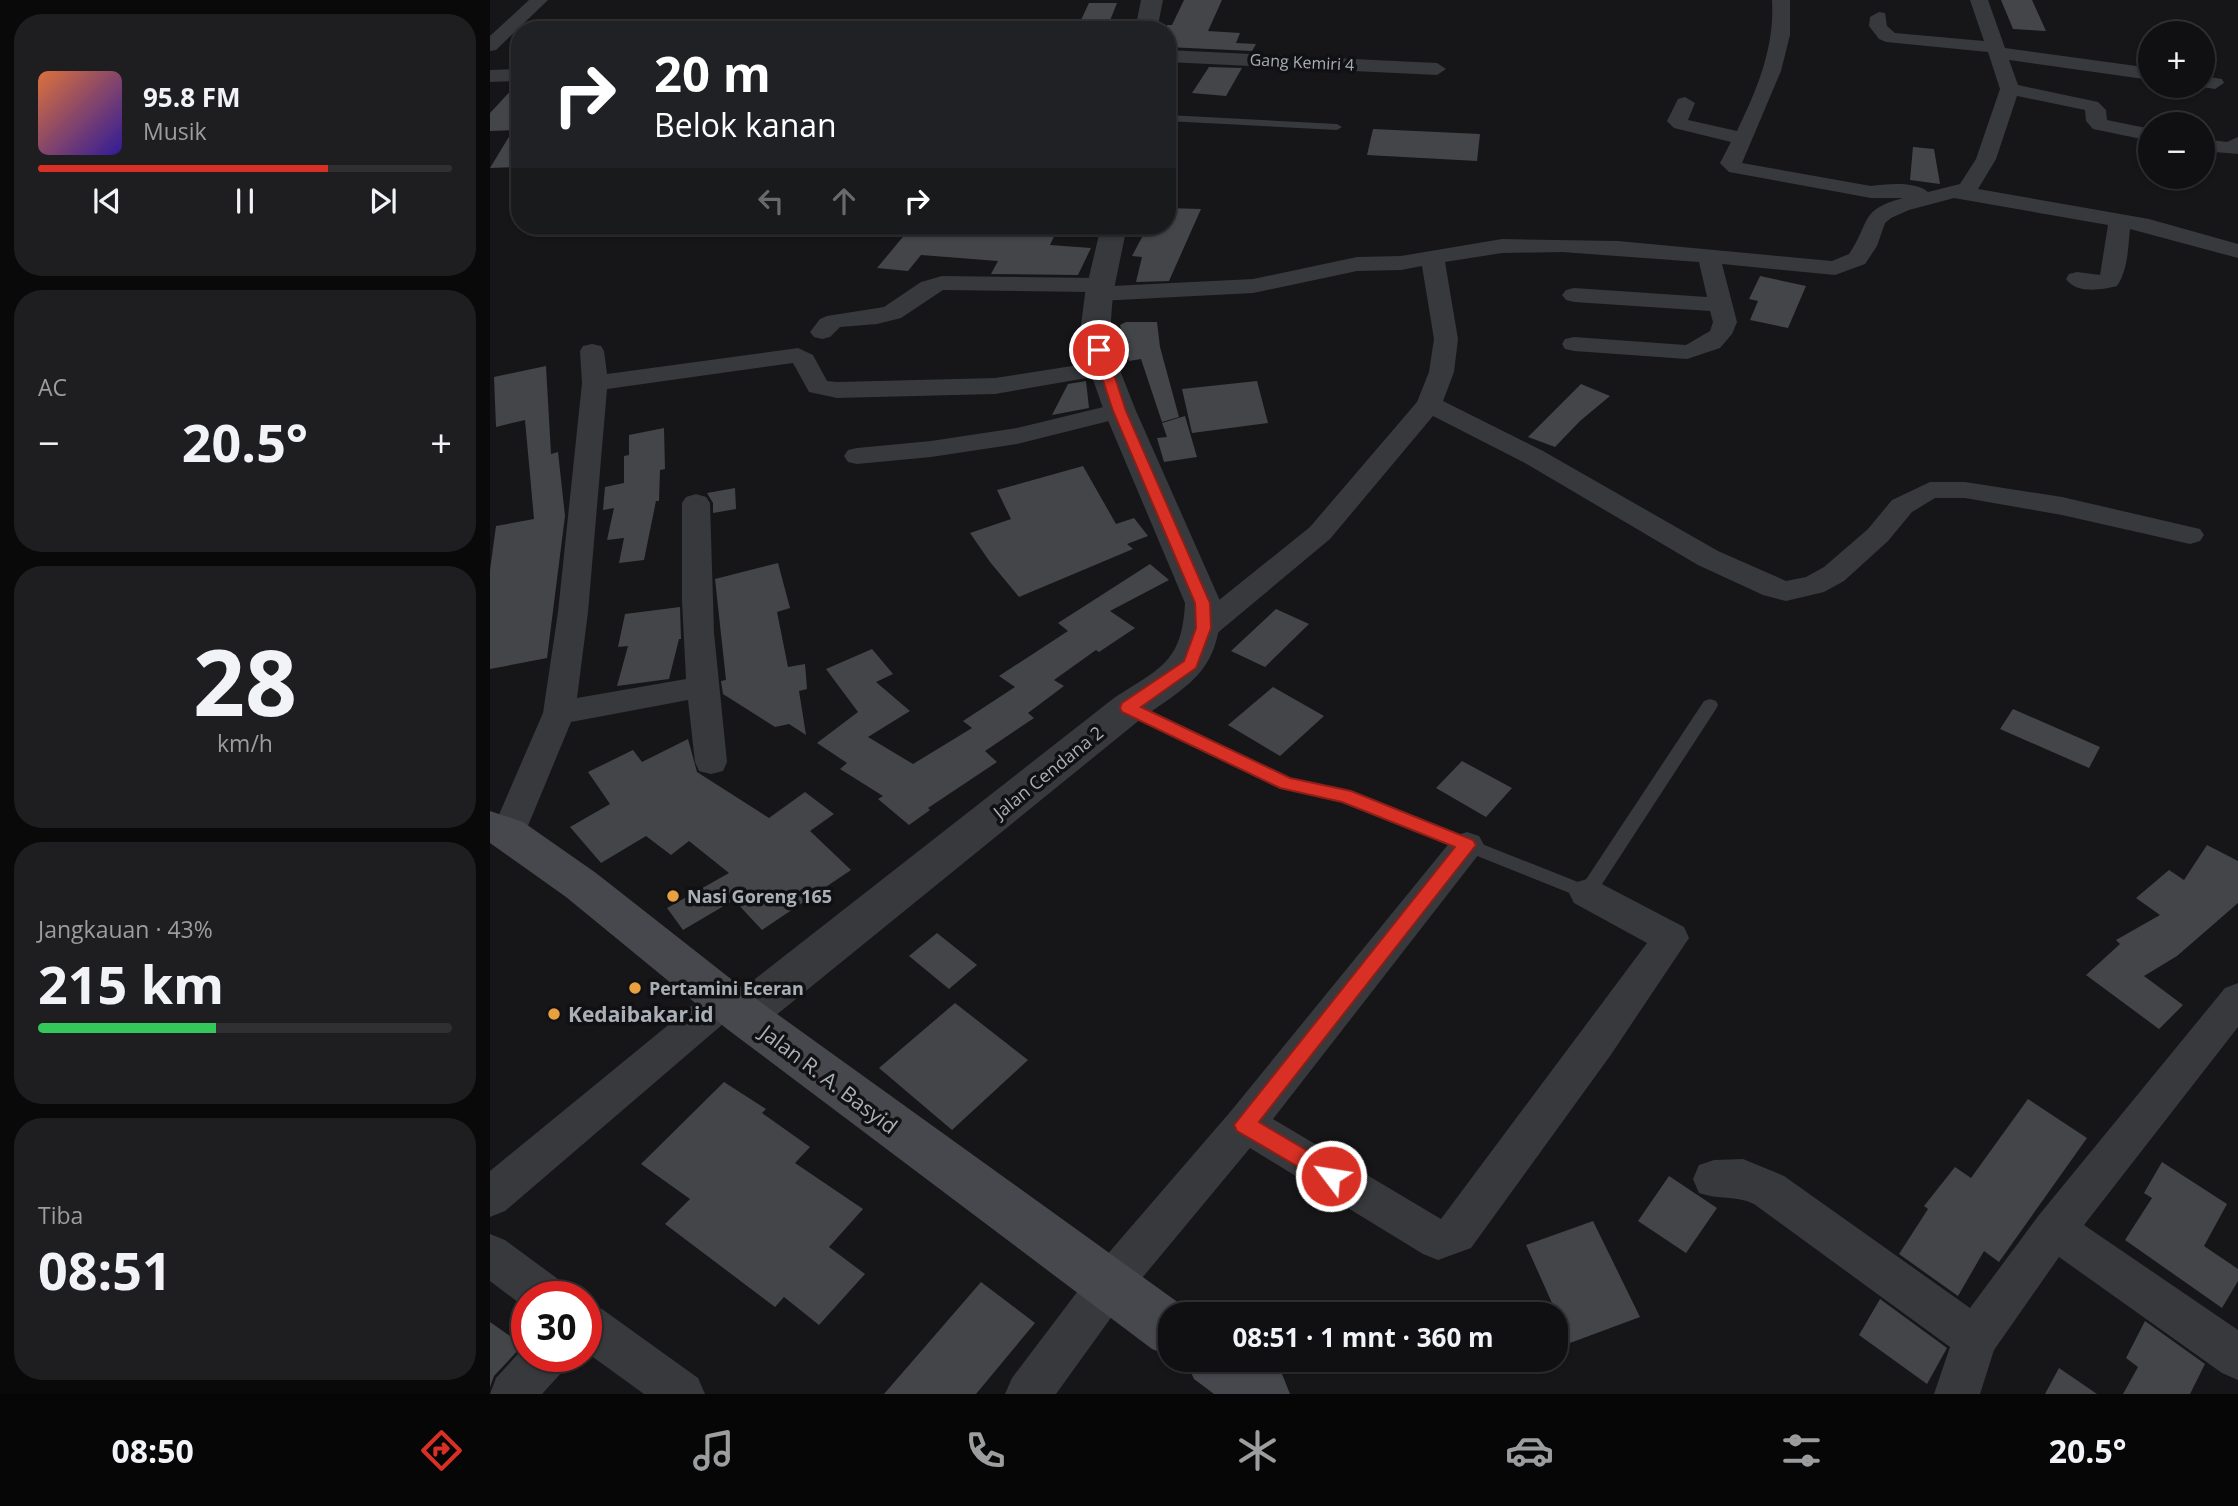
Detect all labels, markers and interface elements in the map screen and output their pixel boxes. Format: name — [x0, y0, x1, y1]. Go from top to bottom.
map controls — [2138, 21, 2215, 189]
button: + — [2138, 21, 2215, 98]
text: 20 m — [654, 40, 771, 106]
street label: Gang Kemiri 4 — [1249, 48, 1355, 76]
icon: right — [539, 49, 630, 140]
text: 95.8 FM — [143, 79, 241, 115]
text: Belok kanan — [654, 103, 837, 146]
button: − — [2138, 112, 2215, 189]
text: Musik — [143, 115, 207, 147]
icon: previous — [88, 182, 126, 220]
icon: pause — [226, 182, 264, 220]
icon: next — [364, 182, 402, 220]
icon: left — [752, 182, 790, 220]
icon: ahead — [825, 182, 863, 220]
icon: right — [898, 182, 936, 220]
pin — [1069, 320, 1129, 380]
icon: arrive — [1080, 331, 1118, 369]
text: AC — [38, 371, 67, 403]
text: 20.5° — [182, 406, 308, 477]
text: − — [38, 416, 60, 468]
text: + — [430, 416, 452, 468]
text: 28 — [193, 619, 297, 743]
street label: Jalan Cendana 2 — [987, 720, 1108, 825]
text: km/h — [217, 727, 273, 759]
place label: Nasi Goreng 165 — [687, 884, 832, 908]
marker: Nasi Goreng 165 — [665, 888, 681, 904]
text: Jangkauan · 43% — [38, 913, 213, 945]
text: 215 km — [38, 948, 224, 1019]
place label: Pertamini Eceran — [649, 976, 804, 1000]
marker: Pertamini Eceran — [627, 980, 643, 996]
place label: Kedaibakar.id — [568, 1000, 714, 1028]
marker: Kedaibakar.id — [546, 1006, 562, 1022]
street label: Jalan R. A. Basyid — [753, 1017, 903, 1140]
position arrow — [1294, 1139, 1368, 1213]
text: Tiba — [38, 1199, 83, 1231]
text: 08:51 — [38, 1234, 172, 1305]
speed limit sign: 30 — [511, 1281, 602, 1372]
text: 08:51 · 1 mnt · 360 m — [1232, 1319, 1494, 1355]
icon: directions — [417, 1426, 466, 1475]
icon: music — [689, 1426, 738, 1475]
icon: phone — [961, 1426, 1010, 1475]
icon: climate — [1233, 1426, 1282, 1475]
icon: car — [1505, 1426, 1554, 1475]
icon: filters — [1777, 1426, 1826, 1475]
text: 08:50 — [111, 1429, 194, 1472]
text: 20.5° — [2049, 1429, 2126, 1472]

